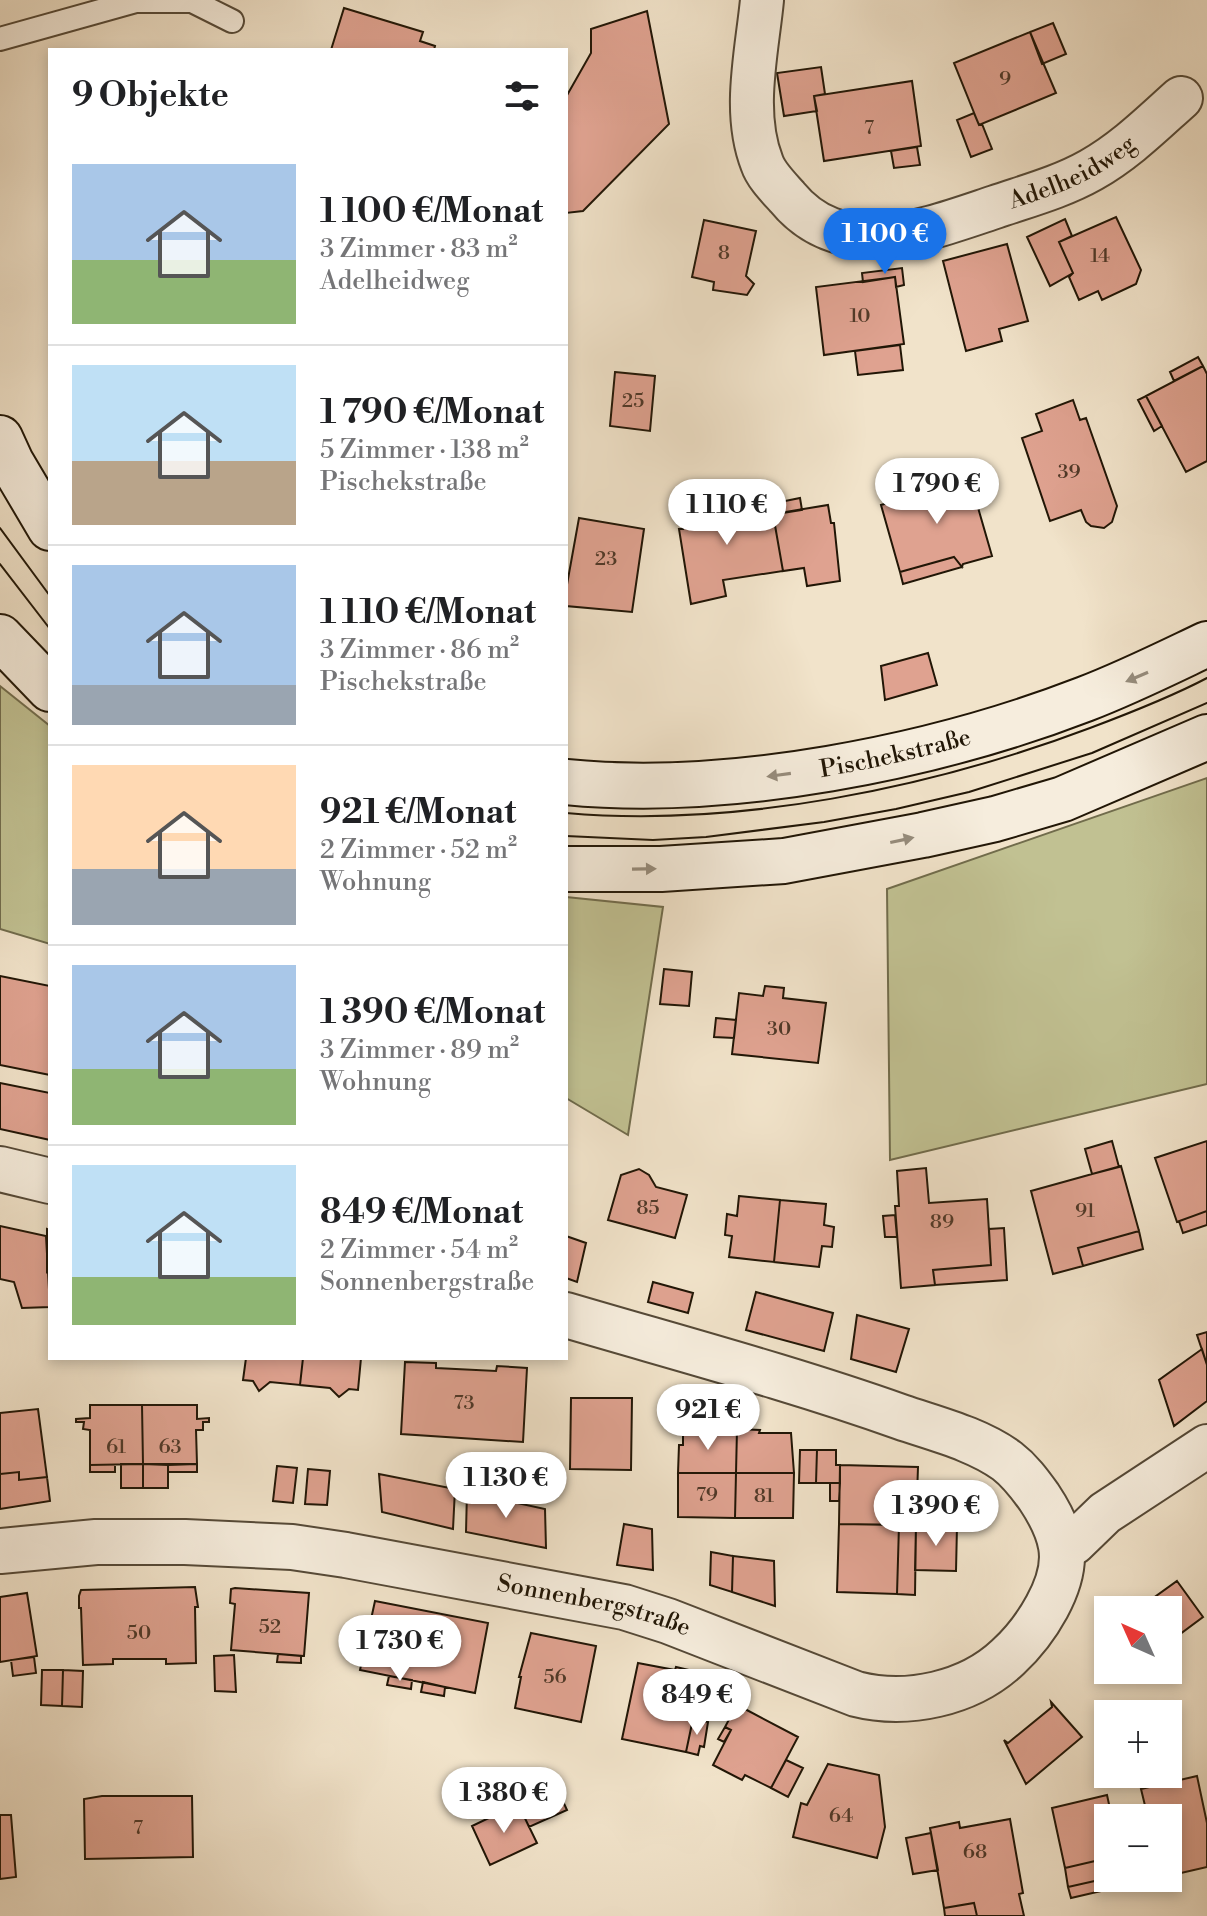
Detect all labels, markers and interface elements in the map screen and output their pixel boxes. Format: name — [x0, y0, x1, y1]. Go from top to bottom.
house number: 9 — [999, 67, 1011, 92]
icon: filters — [500, 74, 544, 118]
text: 9 Objekte — [72, 75, 229, 117]
house number: 7 — [864, 116, 874, 141]
street label: Adelheidweg — [1004, 129, 1142, 217]
text: 1 100 €/Monat — [320, 191, 543, 233]
icon: home — [136, 196, 232, 292]
pin: 1 100 € — [811, 208, 959, 276]
text: 1 100 € — [841, 218, 929, 250]
text: 3 Zimmer · 83 m² — [320, 233, 518, 265]
house number: 8 — [718, 241, 730, 266]
house number: 14 — [1090, 244, 1110, 269]
text: Adelheidweg — [320, 265, 470, 297]
house number: 10 — [849, 304, 871, 329]
house number: 25 — [622, 389, 644, 414]
text: 1 790 €/Monat — [320, 392, 544, 434]
icon: home — [136, 397, 232, 493]
text: 5 Zimmer · 138 m² — [320, 434, 529, 466]
pin: 1 790 € — [863, 458, 1011, 526]
house number: 39 — [1057, 460, 1081, 485]
text: Pischekstraße — [320, 466, 487, 498]
text: 1 790 € — [893, 468, 981, 500]
pin: 1 110 € — [653, 479, 801, 547]
text: 1 110 € — [686, 489, 768, 521]
house number: 23 — [595, 547, 617, 572]
text: 1 110 €/Monat — [320, 592, 536, 634]
icon: home — [136, 597, 232, 693]
text: 3 Zimmer · 86 m² — [320, 634, 519, 666]
text: Pischekstraße — [320, 666, 487, 698]
one-way arrow — [1125, 671, 1149, 684]
street label: Pischekstraße — [818, 722, 974, 785]
one-way arrow — [766, 769, 791, 782]
text: 921 €/Monat — [320, 792, 516, 834]
icon: home — [136, 797, 232, 893]
one-way arrow — [889, 833, 914, 845]
text: 2 Zimmer · 52 m² — [320, 834, 517, 866]
one-way arrow — [632, 863, 657, 876]
text: Wohnung — [320, 866, 431, 898]
text: 1 390 €/Monat — [320, 992, 545, 1034]
icon: home — [136, 997, 232, 1093]
house number: 30 — [767, 1017, 791, 1042]
text: 3 Zimmer · 89 m² — [320, 1034, 519, 1066]
text: Wohnung — [320, 1066, 431, 1098]
text: 849 €/Monat — [320, 1192, 523, 1234]
house number: 85 — [636, 1196, 660, 1221]
icon: home — [136, 1197, 232, 1293]
house number: 91 — [1075, 1199, 1095, 1224]
house number: 89 — [930, 1210, 954, 1235]
text: 2 Zimmer · 54 m² — [320, 1234, 518, 1266]
text: Sonnenbergstraße — [320, 1266, 534, 1298]
pin: 921 € — [652, 1384, 764, 1452]
house number: 73 — [454, 1391, 474, 1416]
text: 921 € — [675, 1394, 741, 1426]
house number: 61 — [106, 1435, 126, 1460]
house number: 63 — [158, 1435, 182, 1460]
pin: 1 130 € — [432, 1452, 580, 1520]
text: 1 130 € — [464, 1462, 548, 1494]
pin: 1 390 € — [862, 1480, 1010, 1548]
house number: 79 — [696, 1483, 718, 1508]
house number: 81 — [754, 1484, 775, 1509]
text: 1 390 € — [892, 1490, 980, 1522]
street label: Sonnenbergstraße — [494, 1569, 695, 1643]
north arrow — [1094, 1596, 1182, 1684]
map controls — [1094, 1596, 1182, 1892]
house number: 52 — [259, 1615, 281, 1640]
pin: 1 730 € — [326, 1615, 474, 1683]
house number: 50 — [127, 1621, 151, 1646]
text: 1 730 € — [356, 1625, 444, 1657]
house number: 56 — [543, 1665, 567, 1690]
pin: 849 € — [641, 1669, 753, 1737]
text: 849 € — [661, 1679, 733, 1711]
button: + — [1094, 1700, 1182, 1788]
pin: 1 380 € — [430, 1767, 578, 1835]
text: 1 380 € — [460, 1777, 548, 1809]
house number: 64 — [829, 1804, 853, 1829]
button: − — [1094, 1804, 1182, 1892]
house number: 7 — [133, 1816, 143, 1841]
house number: 68 — [963, 1840, 987, 1865]

